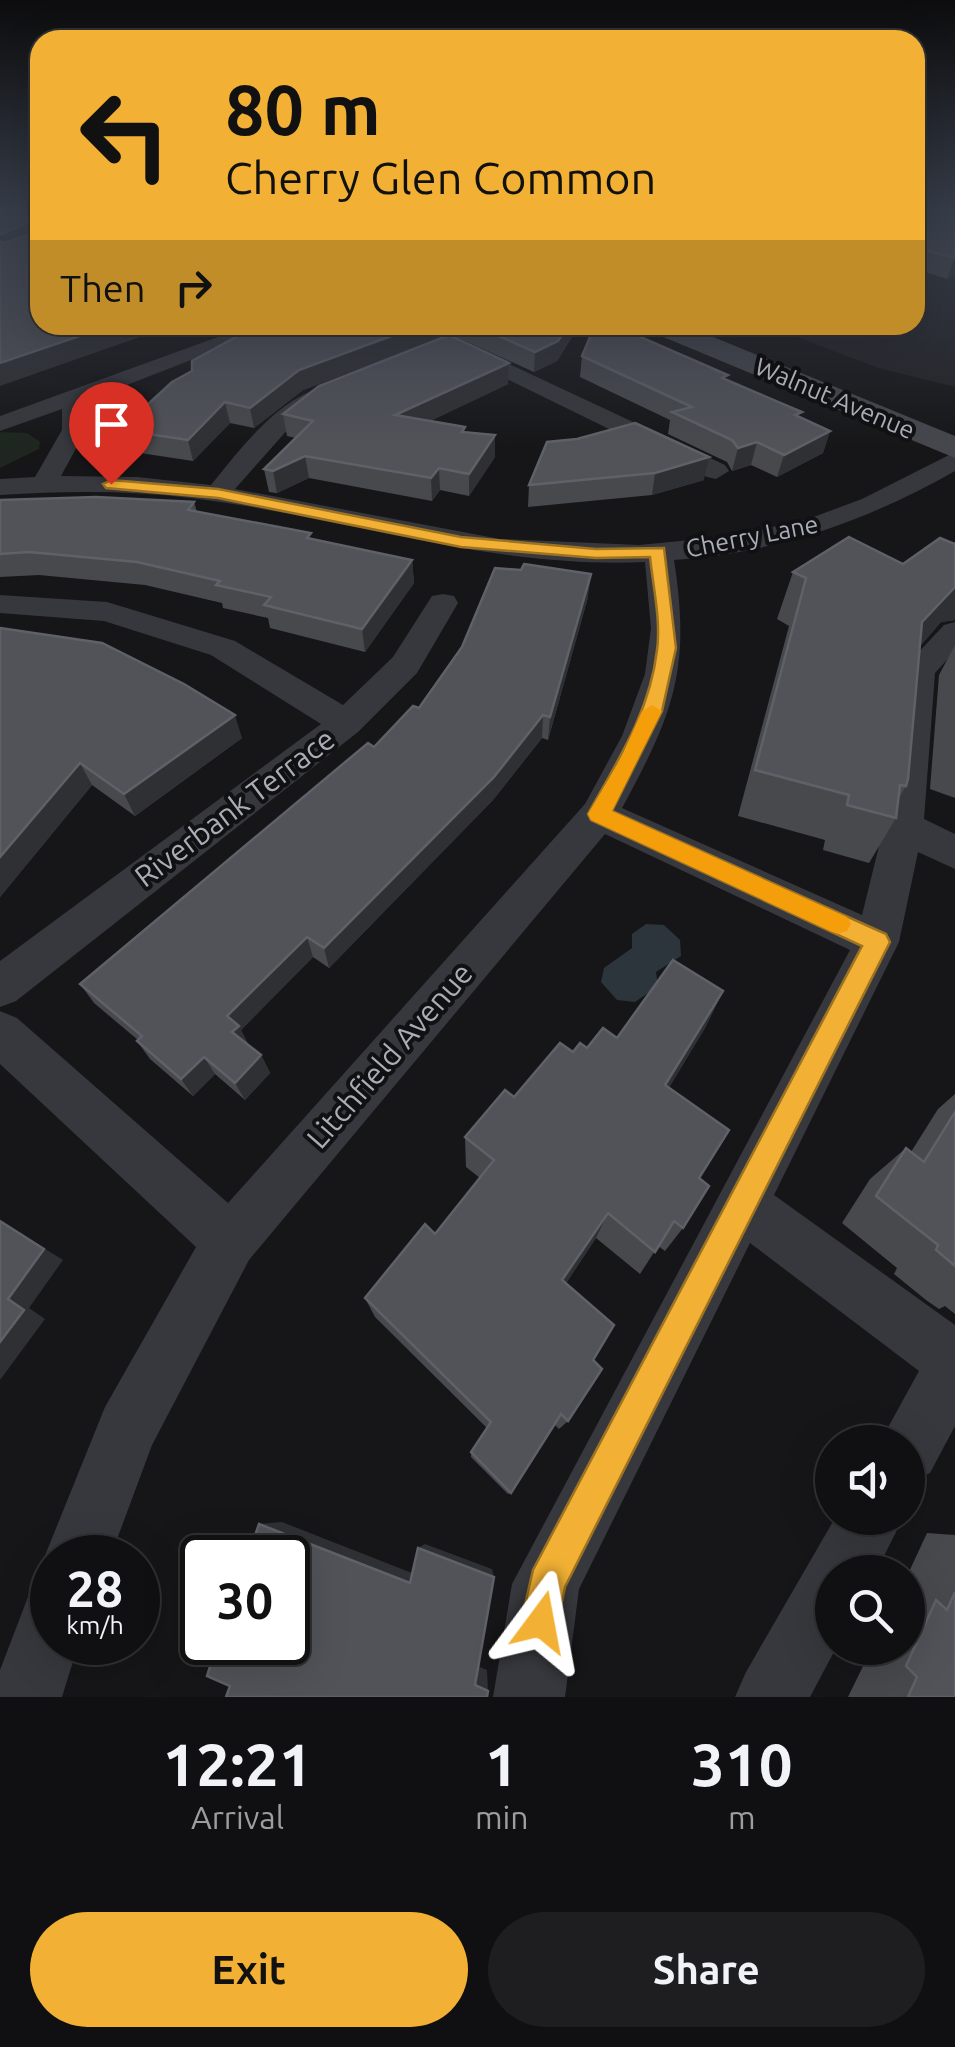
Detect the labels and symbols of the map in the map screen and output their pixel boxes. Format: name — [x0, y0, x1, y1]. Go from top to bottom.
street label: Walnut Avenue — [751, 352, 919, 444]
pin — [69, 382, 154, 485]
street label: Cherry Lane — [683, 509, 821, 563]
street label: Riverbank Terrace — [128, 721, 341, 893]
street label: Litchfield Avenue — [300, 956, 479, 1155]
speed limit sign: 30 — [180, 1535, 310, 1665]
position arrow — [489, 1570, 593, 1674]

